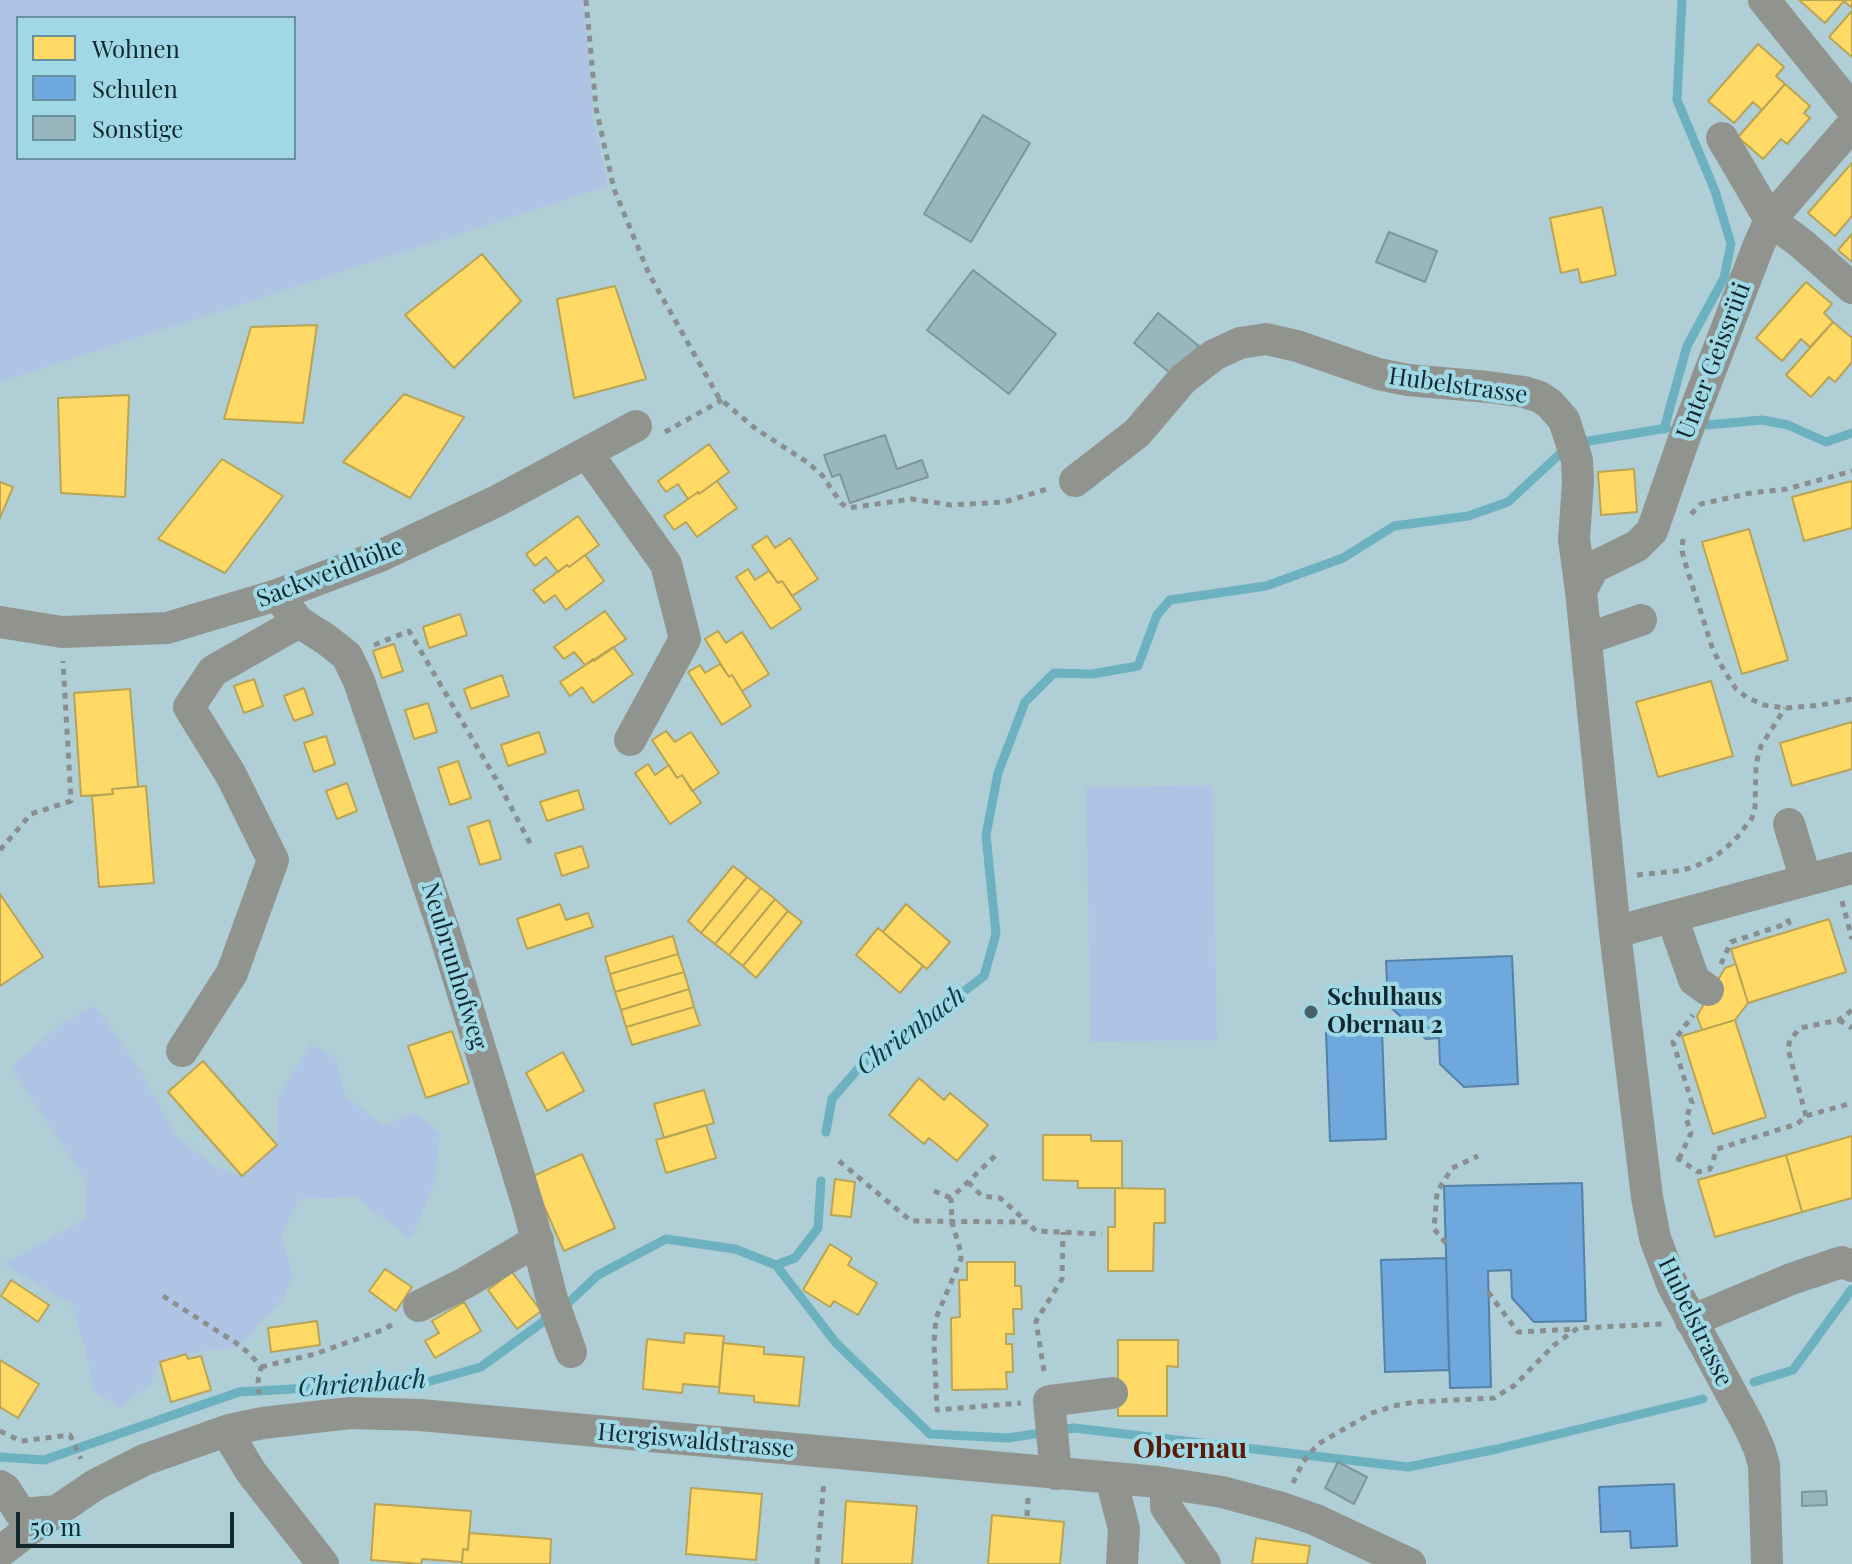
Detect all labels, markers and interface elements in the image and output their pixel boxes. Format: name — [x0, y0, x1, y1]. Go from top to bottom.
legend — [16, 16, 296, 160]
text: Wohnen — [92, 32, 180, 64]
text: Schulen — [92, 72, 178, 104]
text: Sonstige — [92, 112, 183, 144]
street label: Unter Geissrüti — [1671, 279, 1757, 443]
street label: Hubelstrasse — [1387, 362, 1529, 410]
street label: Sackweidhöhe — [253, 532, 407, 614]
street label: Neubrunhofweg — [415, 879, 493, 1053]
water label: Chrienbach — [850, 980, 972, 1082]
place label: Schulhaus Obernau 2 — [1327, 984, 1443, 1040]
marker: Schulhaus Obernau 2 — [1302, 1003, 1320, 1021]
street label: Hubelstrasse — [1651, 1253, 1739, 1391]
water label: Chrienbach — [297, 1364, 427, 1404]
street label: Hergiswaldstrasse — [596, 1418, 796, 1464]
district label: Obernau — [1133, 1432, 1247, 1466]
scale bar — [20, 1496, 238, 1546]
text: 50 m — [30, 1510, 82, 1542]

